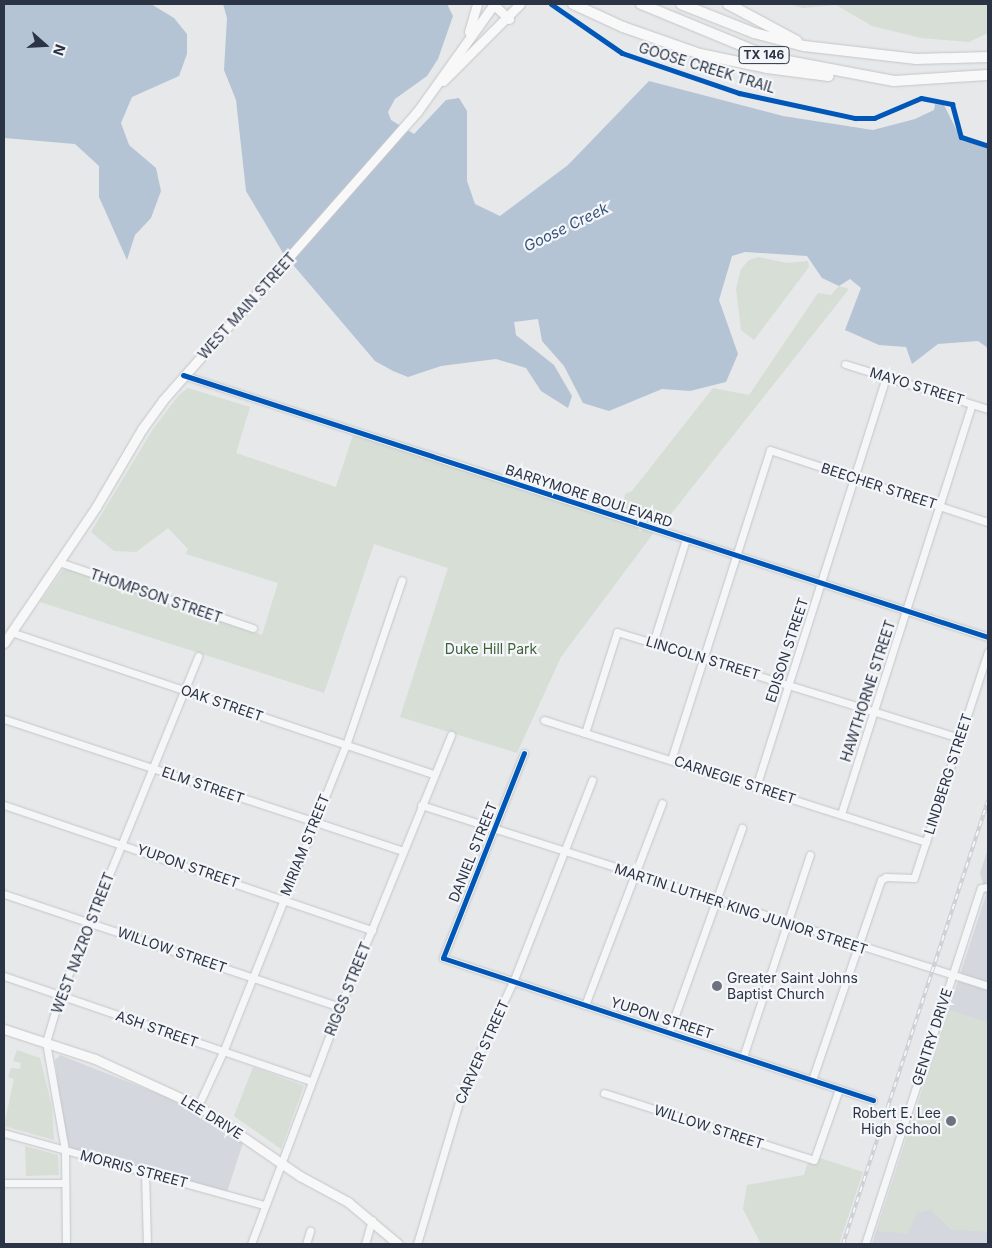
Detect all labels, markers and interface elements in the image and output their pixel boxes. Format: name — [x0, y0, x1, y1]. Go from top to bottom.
north arrow — [20, 20, 70, 70]
street label: GOOSE CREEK TRAIL — [637, 39, 777, 97]
text: N — [50, 42, 69, 58]
road number: TX 146 — [738, 46, 790, 64]
water label: Goose Creek — [521, 199, 611, 255]
street label: WEST MAIN STREET — [195, 249, 299, 363]
street label: MAYO STREET — [868, 364, 966, 408]
street label: BEECHER STREET — [819, 459, 939, 513]
street label: BARRYMORE BOULEVARD — [503, 461, 675, 531]
street label: THOMPSON STREET — [88, 565, 224, 627]
street label: EDISON STREET — [762, 595, 812, 705]
street label: HAWTHORNE STREET — [837, 618, 899, 764]
street label: LINCOLN STREET — [644, 633, 762, 683]
park label: Duke Hill Park — [445, 641, 537, 657]
street label: OAK STREET — [179, 681, 265, 725]
street label: LINDBERG STREET — [921, 711, 975, 837]
street label: CARNEGIE STREET — [672, 752, 798, 808]
street label: ELM STREET — [160, 763, 246, 807]
street label: MIRIAM STREET — [277, 792, 333, 898]
street label: DANIEL STREET — [445, 799, 501, 905]
street label: YUPON STREET — [135, 841, 241, 891]
street label: MARTIN LUTHER KING JUNIOR STREET — [612, 860, 870, 958]
street label: WEST NAZRO STREET — [48, 870, 118, 1016]
street label: WILLOW STREET — [115, 923, 229, 977]
street label: RIGGS STREET — [322, 940, 374, 1038]
place label: Greater Saint Johns Baptist Church — [727, 970, 858, 1002]
marker: Greater Saint Johns Baptist Church — [711, 980, 723, 992]
street label: GENTRY DRIVE — [908, 986, 956, 1088]
street label: YUPON STREET — [609, 993, 715, 1043]
street label: CARVER STREET — [451, 997, 513, 1107]
street label: ASH STREET — [114, 1007, 200, 1051]
street label: LEE DRIVE — [178, 1091, 246, 1143]
street label: WILLOW STREET — [652, 1101, 766, 1153]
place label: Robert E. Lee High School — [852, 1105, 941, 1138]
marker: Robert E. Lee High School — [945, 1115, 957, 1127]
street label: MORRIS STREET — [78, 1147, 190, 1191]

